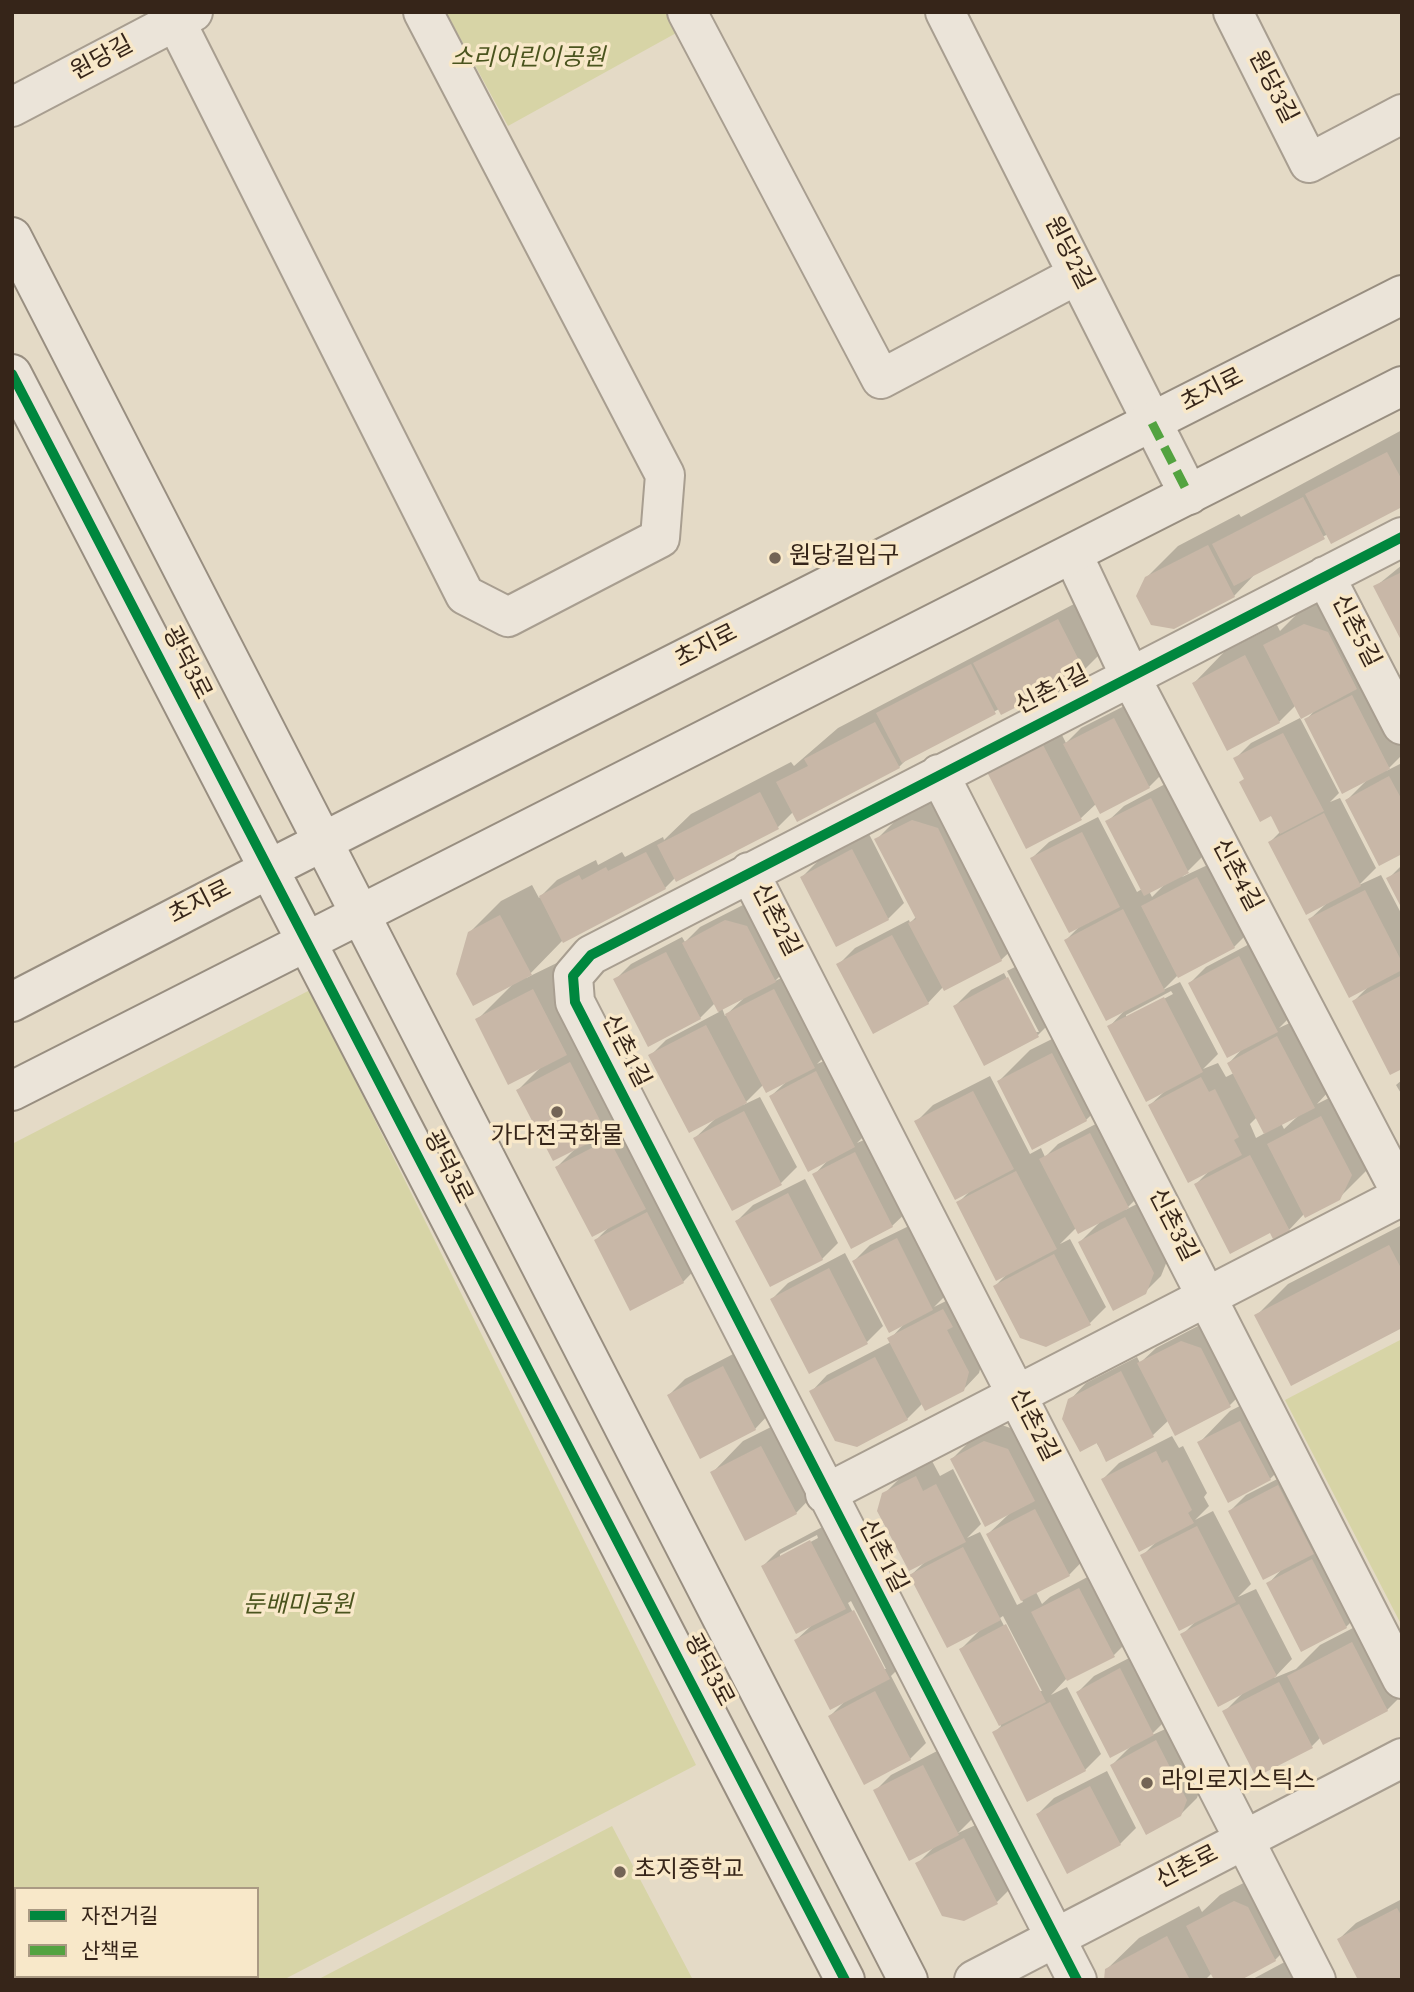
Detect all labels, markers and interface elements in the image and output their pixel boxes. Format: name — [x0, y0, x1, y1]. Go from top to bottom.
street label: 원당길 — [67, 32, 139, 88]
park label: 소리어린이공원 — [451, 46, 605, 74]
street label: 원당3길 — [1240, 47, 1302, 129]
street label: 원당2길 — [1036, 213, 1098, 295]
street label: 초지로 — [1177, 364, 1249, 420]
place label: 원당길입구 — [789, 544, 899, 572]
marker: 원당길입구 — [767, 550, 783, 566]
street label: 신촌5길 — [1323, 591, 1385, 673]
street label: 초지로 — [671, 620, 743, 676]
street label: 광덕3로 — [154, 623, 216, 705]
street label: 신촌1길 — [1012, 661, 1094, 723]
street label: 신촌4길 — [1204, 835, 1266, 917]
street label: 초지로 — [165, 876, 237, 932]
street label: 신촌2길 — [743, 880, 805, 962]
street label: 신촌1길 — [593, 1011, 655, 1093]
marker: 가다전국화물 — [549, 1104, 565, 1120]
place label: 가다전국화물 — [491, 1124, 623, 1152]
street label: 광덕3로 — [415, 1127, 477, 1209]
street label: 신촌3길 — [1140, 1185, 1202, 1267]
street label: 신촌2길 — [1001, 1385, 1063, 1467]
street label: 신촌1길 — [850, 1516, 912, 1598]
park label: 둔배미공원 — [243, 1593, 353, 1621]
street label: 광덕3로 — [676, 1630, 738, 1712]
place label: 라인로지스틱스 — [1161, 1769, 1316, 1797]
marker: 라인로지스틱스 — [1139, 1775, 1155, 1791]
street label: 신촌로 — [1152, 1841, 1224, 1897]
place label: 초지중학교 — [634, 1858, 744, 1886]
marker: 초지중학교 — [612, 1864, 628, 1880]
legend — [14, 1887, 259, 1978]
text: 자전거길 — [81, 1901, 158, 1933]
text: 산책로 — [81, 1936, 139, 1968]

